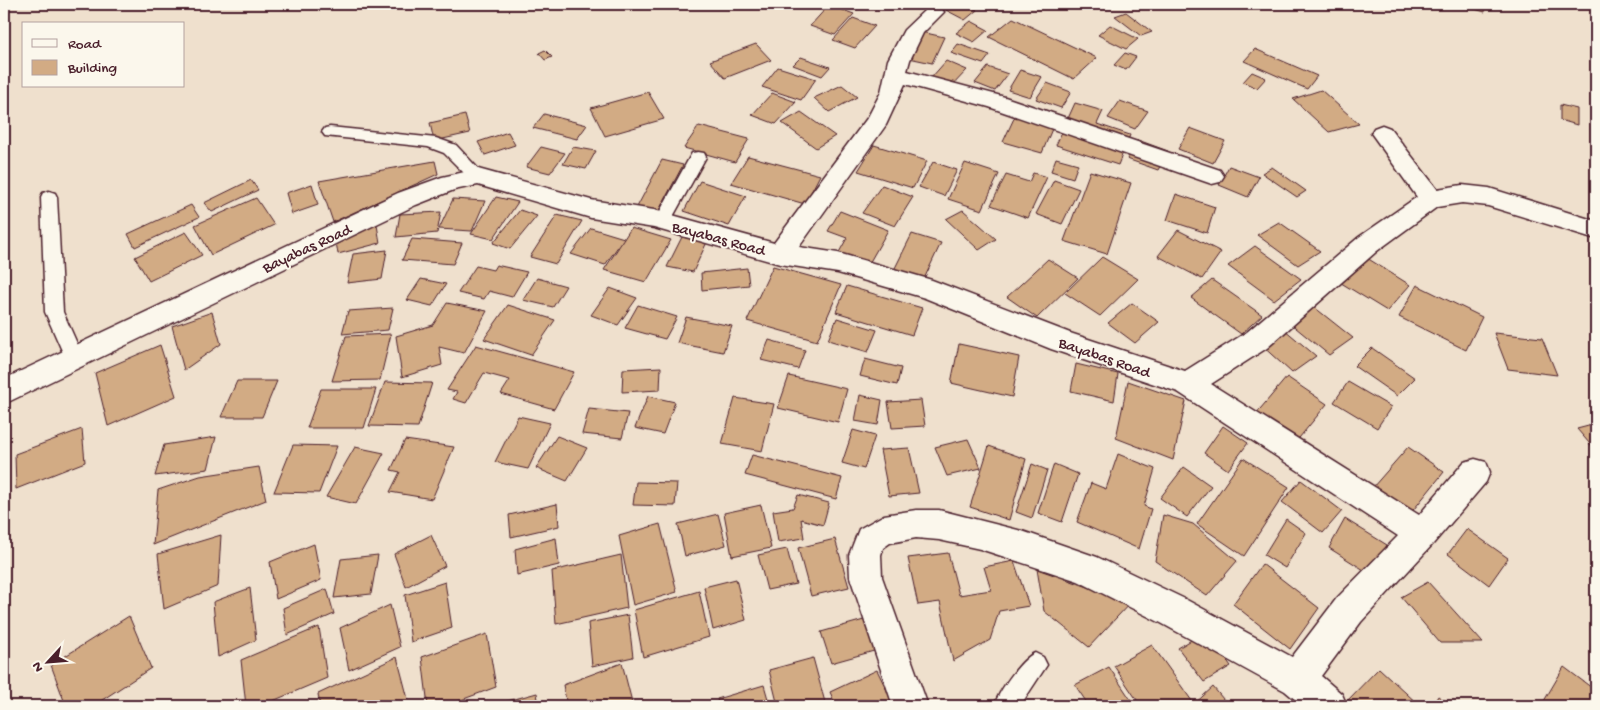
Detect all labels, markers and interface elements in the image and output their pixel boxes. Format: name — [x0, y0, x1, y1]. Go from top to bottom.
legend — [22, 22, 185, 88]
text: Road — [68, 36, 102, 54]
text: Building — [67, 60, 117, 78]
street label: Bayabas Road — [668, 219, 768, 262]
street label: Bayabas Road — [259, 221, 356, 279]
street label: Bayabas Road — [1055, 334, 1154, 384]
north arrow — [22, 638, 72, 688]
text: N — [29, 659, 48, 674]

